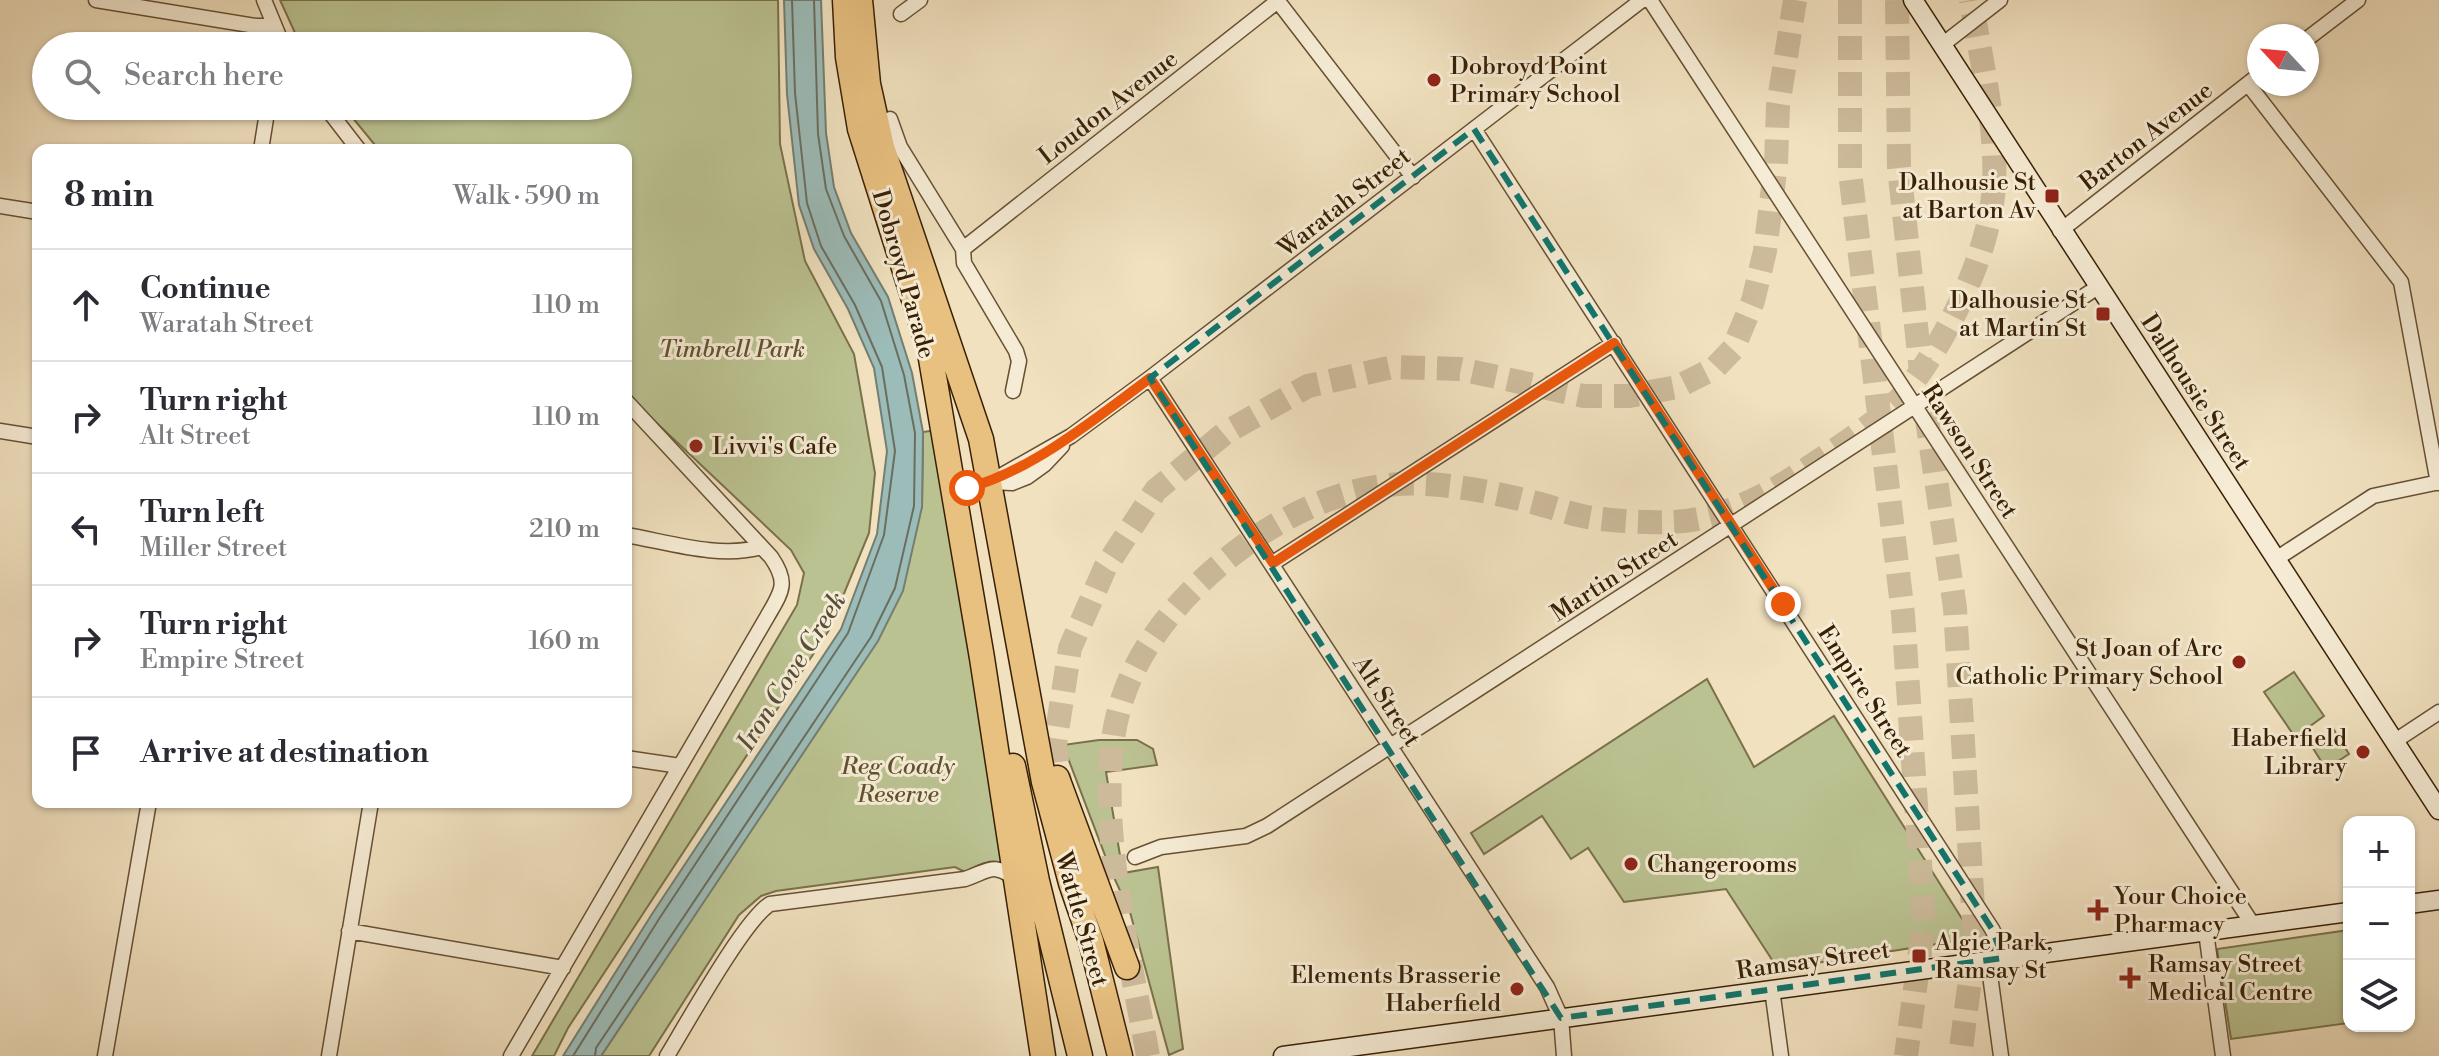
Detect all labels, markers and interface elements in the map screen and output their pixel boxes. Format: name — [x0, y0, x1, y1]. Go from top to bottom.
north arrow — [2247, 24, 2319, 96]
search box — [32, 32, 632, 120]
street label: Loudon Avenue — [1033, 44, 1184, 171]
place label: Dobroyd Point Primary School — [1450, 52, 1620, 110]
icon: search — [60, 54, 104, 98]
text: Search here — [124, 57, 284, 95]
marker: Dobroyd Point Primary School — [1425, 71, 1443, 89]
street label: Barton Avenue — [2074, 76, 2219, 199]
street label: Waratah Street — [1271, 141, 1417, 265]
place label: Dalhousie St at Barton Av — [1899, 168, 2037, 226]
text: 8 min — [64, 175, 154, 217]
text: Walk · 590 m — [453, 180, 600, 212]
street label: Dobroyd Parade — [865, 186, 941, 362]
marker: Dalhousie St at Barton Av — [2043, 187, 2061, 205]
text: Continue — [140, 270, 271, 308]
icon: ahead — [64, 283, 108, 327]
place label: Dalhousie St at Martin St — [1950, 286, 2088, 344]
text: 110 m — [532, 289, 600, 321]
marker: Dalhousie St at Martin St — [2094, 305, 2112, 323]
text: Waratah Street — [140, 308, 314, 340]
street label: Dalhousie Street — [2134, 309, 2257, 477]
park label: Timbrell Park — [659, 335, 805, 365]
street label: Rawson Street — [1915, 379, 2024, 525]
text: Turn right — [140, 382, 287, 420]
icon: right — [64, 395, 108, 439]
text: 110 m — [532, 401, 600, 433]
text: Alt Street — [140, 420, 251, 452]
place label: Livvi's Cafe — [712, 432, 837, 462]
marker: Livvi's Cafe — [687, 437, 705, 455]
route start — [949, 470, 985, 506]
text: Turn left — [140, 494, 264, 532]
icon: left — [64, 507, 108, 551]
text: 210 m — [529, 513, 600, 545]
street label: Martin Street — [1545, 524, 1684, 629]
text: Miller Street — [140, 532, 287, 564]
water label: Iron Cove Creek — [730, 586, 854, 758]
route end — [1765, 586, 1801, 622]
text: Turn right — [140, 606, 287, 644]
icon: right — [64, 619, 108, 663]
street label: Empire Street — [1810, 620, 1918, 764]
text: 160 m — [529, 625, 600, 657]
place label: St Joan of Arc Catholic Primary School — [1955, 634, 2223, 692]
text: Empire Street — [140, 644, 304, 676]
street label: Alt Street — [1345, 650, 1427, 753]
marker: St Joan of Arc Catholic Primary School — [2230, 653, 2248, 671]
place label: Haberfield Library — [2231, 724, 2347, 782]
icon: arrive — [64, 731, 108, 775]
text: Arrive at destination — [140, 734, 429, 772]
marker: Haberfield Library — [2354, 743, 2372, 761]
park label: Reg Coady Reserve — [840, 752, 955, 810]
map controls — [2343, 816, 2415, 1032]
button: + — [2343, 816, 2415, 888]
street label: Wattle Street — [1047, 847, 1115, 991]
place label: Changerooms — [1647, 850, 1797, 880]
marker: Changerooms — [1622, 855, 1640, 873]
place label: Your Choice Pharmacy — [2112, 882, 2247, 940]
button: − — [2343, 888, 2415, 960]
marker: Your Choice Pharmacy — [2089, 901, 2107, 919]
place label: Algie Park, Ramsay St — [1934, 928, 2053, 986]
street label: Ramsay Street — [1735, 935, 1892, 987]
marker: Algie Park, Ramsay St — [1910, 947, 1928, 965]
place label: Ramsay Street Medical Centre — [2148, 950, 2313, 1008]
button: layers — [2343, 960, 2415, 1032]
place label: Elements Brasserie Haberfield — [1290, 961, 1501, 1019]
marker: Ramsay Street Medical Centre — [2119, 967, 2141, 989]
marker: Elements Brasserie Haberfield — [1508, 980, 1526, 998]

